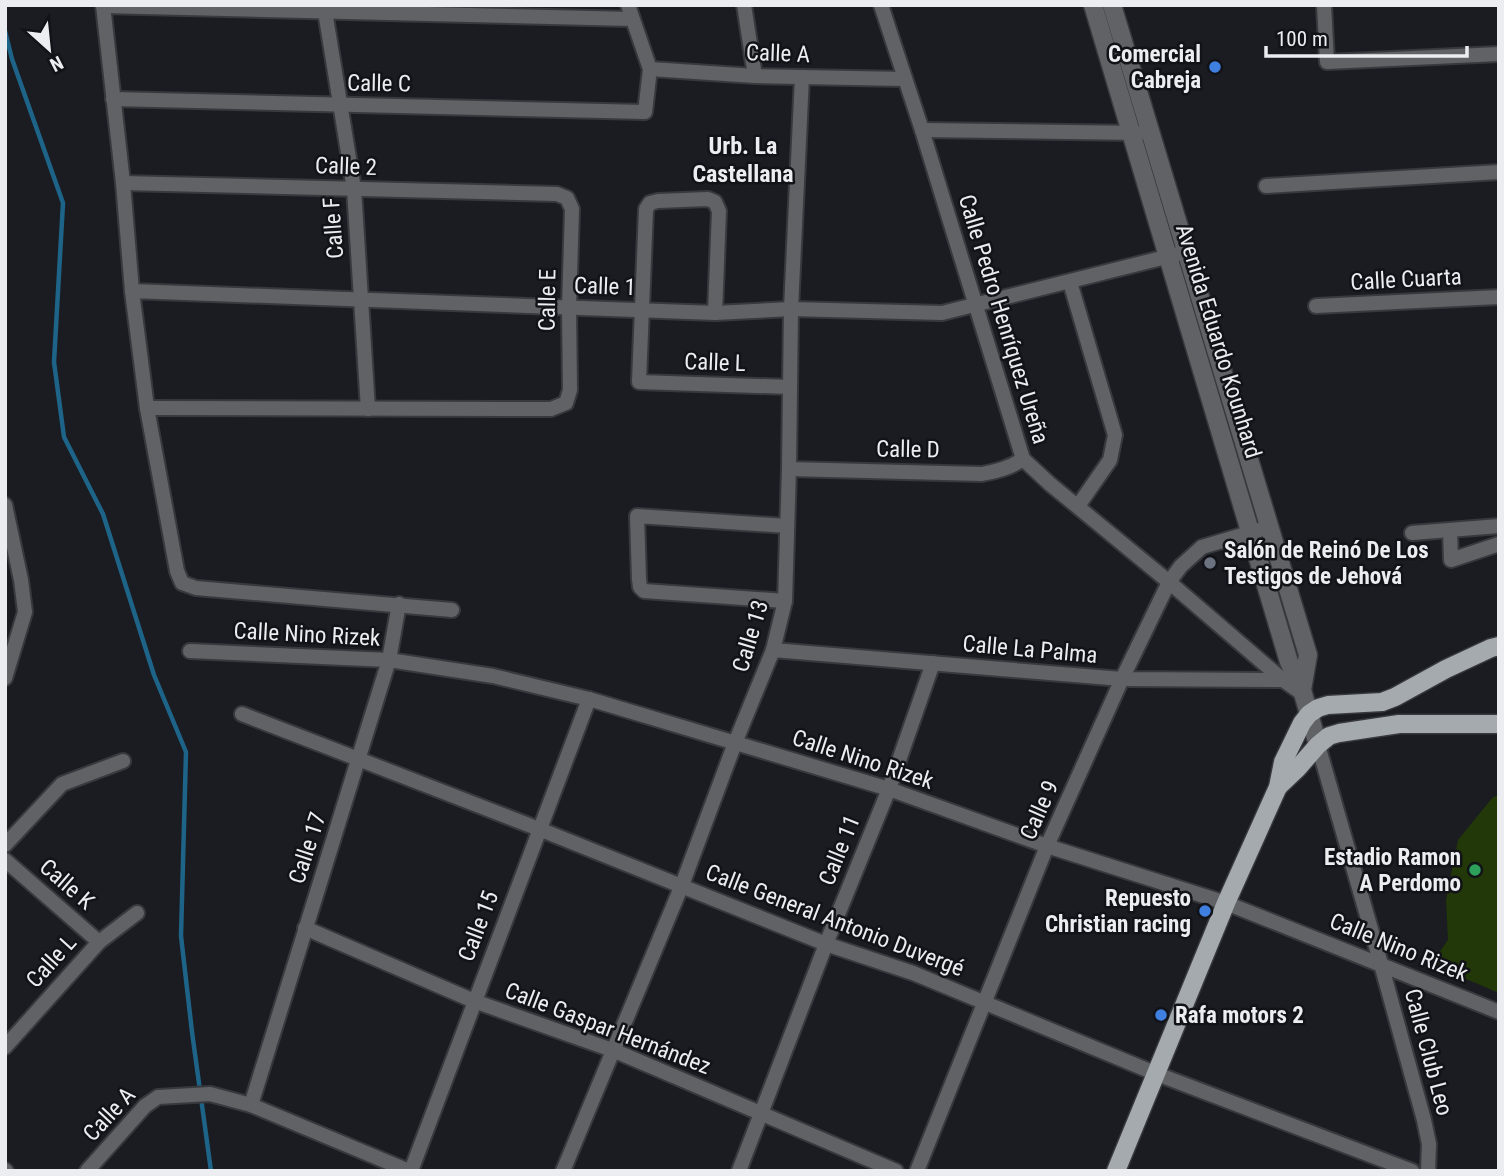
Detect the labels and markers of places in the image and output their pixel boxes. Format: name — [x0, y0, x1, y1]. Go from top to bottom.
place label: Comercial Cabreja — [1108, 41, 1201, 94]
marker: Comercial Cabreja — [1207, 59, 1223, 75]
place label: Salón de Reinó De Los Testigos de Jehová — [1224, 537, 1429, 590]
marker: Salón de Reinó De Los Testigos de Jehová — [1202, 555, 1218, 571]
place label: Estadio Ramon A Perdomo — [1324, 844, 1461, 897]
marker: Estadio Ramon A Perdomo — [1467, 862, 1483, 878]
place label: Repuesto Christian racing — [1045, 885, 1191, 938]
marker: Repuesto Christian racing — [1197, 903, 1213, 919]
place label: Rafa motors 2 — [1175, 1002, 1304, 1029]
marker: Rafa motors 2 — [1153, 1007, 1169, 1023]

